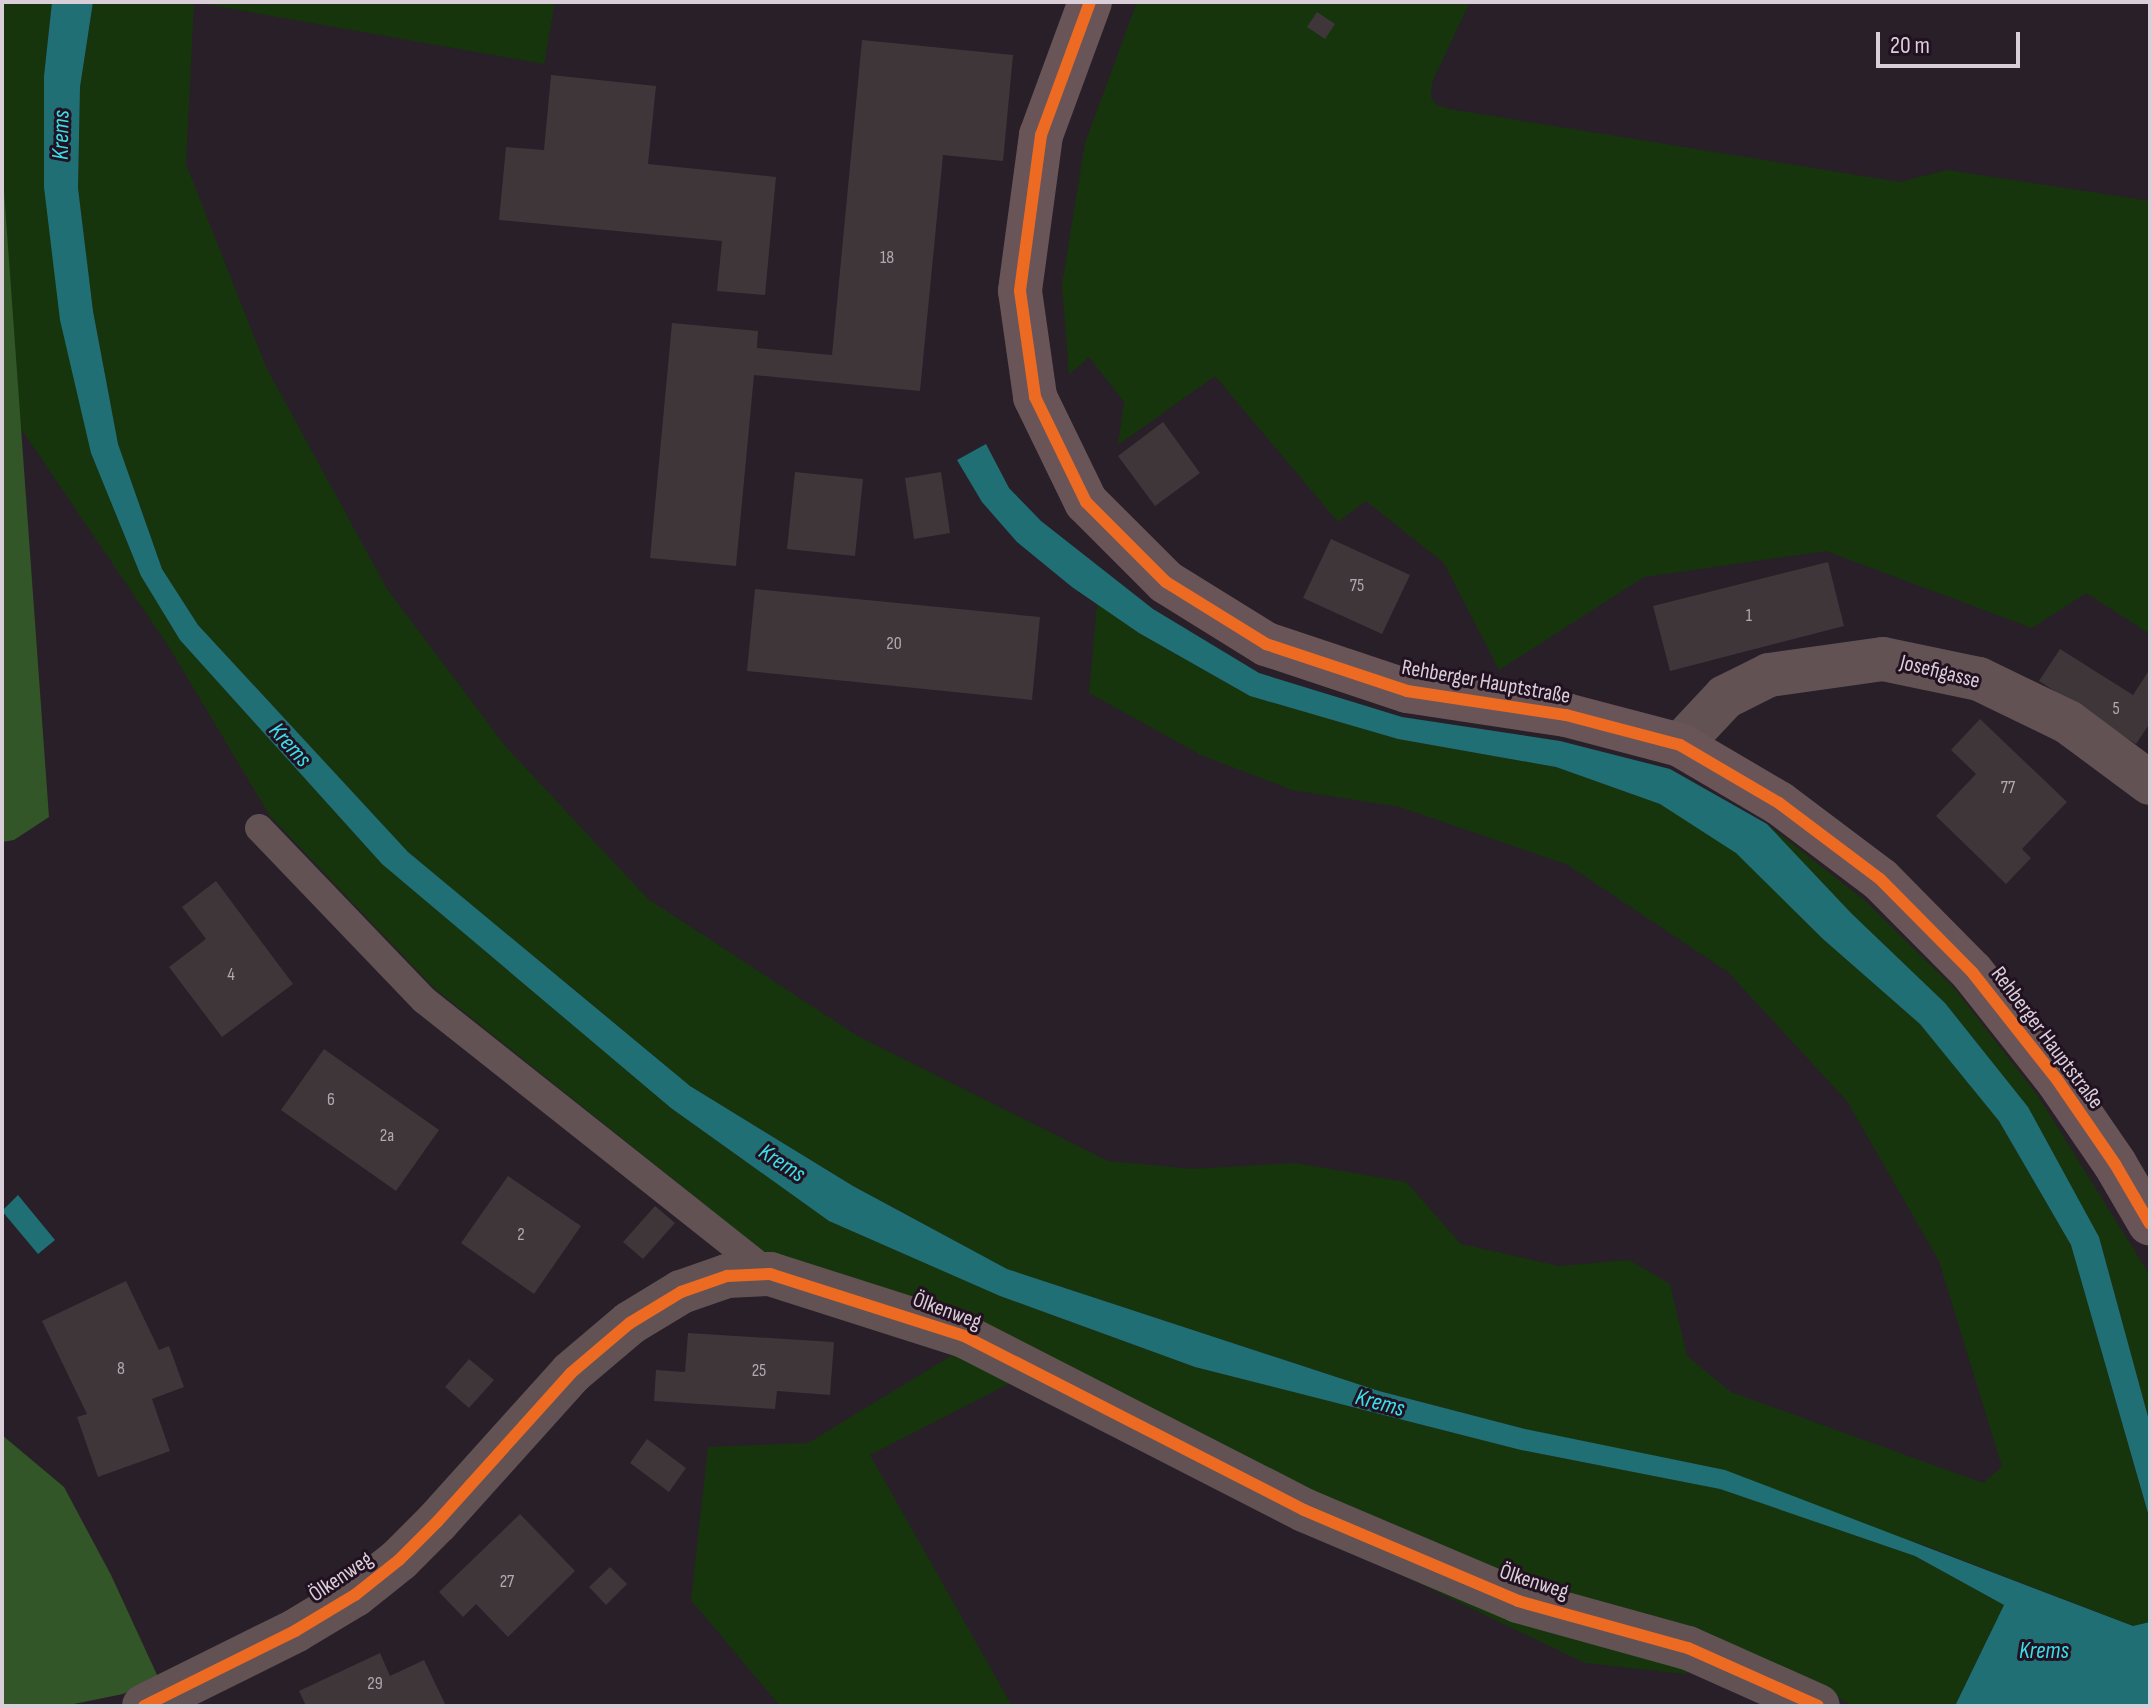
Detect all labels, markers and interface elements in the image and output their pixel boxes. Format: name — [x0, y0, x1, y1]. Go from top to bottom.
scale bar — [1880, 16, 2024, 66]
text: 20 m — [1890, 31, 1930, 60]
water label: Krems — [46, 110, 76, 160]
house number: 18 — [880, 247, 894, 269]
house number: 75 — [1350, 575, 1364, 597]
house number: 1 — [1746, 605, 1752, 627]
house number: 20 — [886, 633, 902, 655]
street label: Josefigasse — [1897, 649, 1983, 695]
street label: Rehberger Hauptstraße — [1400, 654, 1572, 710]
house number: 5 — [2112, 698, 2120, 720]
water label: Krems — [263, 717, 317, 773]
house number: 77 — [2001, 777, 2015, 799]
street label: Rehberger Hauptstraße — [1985, 962, 2109, 1114]
house number: 4 — [227, 964, 235, 986]
house number: 6 — [327, 1089, 335, 1111]
house number: 2a — [380, 1125, 394, 1147]
water label: Krems — [753, 1137, 811, 1189]
house number: 2 — [517, 1224, 525, 1246]
street label: Ölkenweg — [909, 1286, 985, 1336]
house number: 8 — [117, 1358, 125, 1380]
house number: 25 — [752, 1360, 766, 1382]
water label: Krems — [1352, 1383, 1408, 1423]
street label: Ölkenweg — [304, 1546, 378, 1608]
street label: Ölkenweg — [1496, 1558, 1572, 1606]
house number: 27 — [500, 1571, 514, 1593]
water label: Krems — [2019, 1637, 2069, 1665]
house number: 29 — [367, 1673, 383, 1695]

